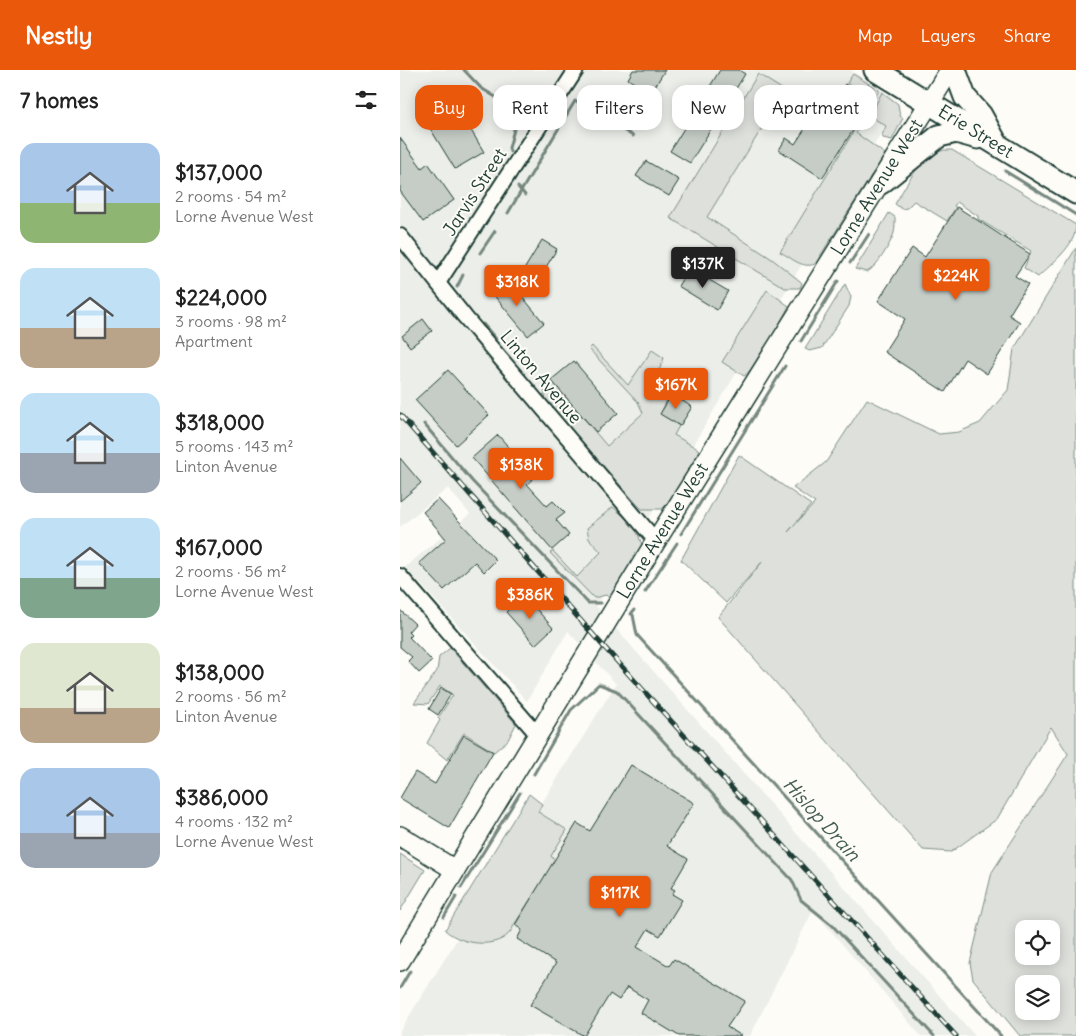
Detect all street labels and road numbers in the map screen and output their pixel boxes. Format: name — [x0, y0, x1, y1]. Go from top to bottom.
street label: Erie Street — [934, 99, 1018, 163]
street label: Lorne Avenue West — [825, 115, 927, 259]
street label: Jarvis Street — [438, 144, 511, 240]
street label: Linton Avenue — [496, 325, 587, 428]
street label: Lorne Avenue West — [612, 458, 713, 603]

